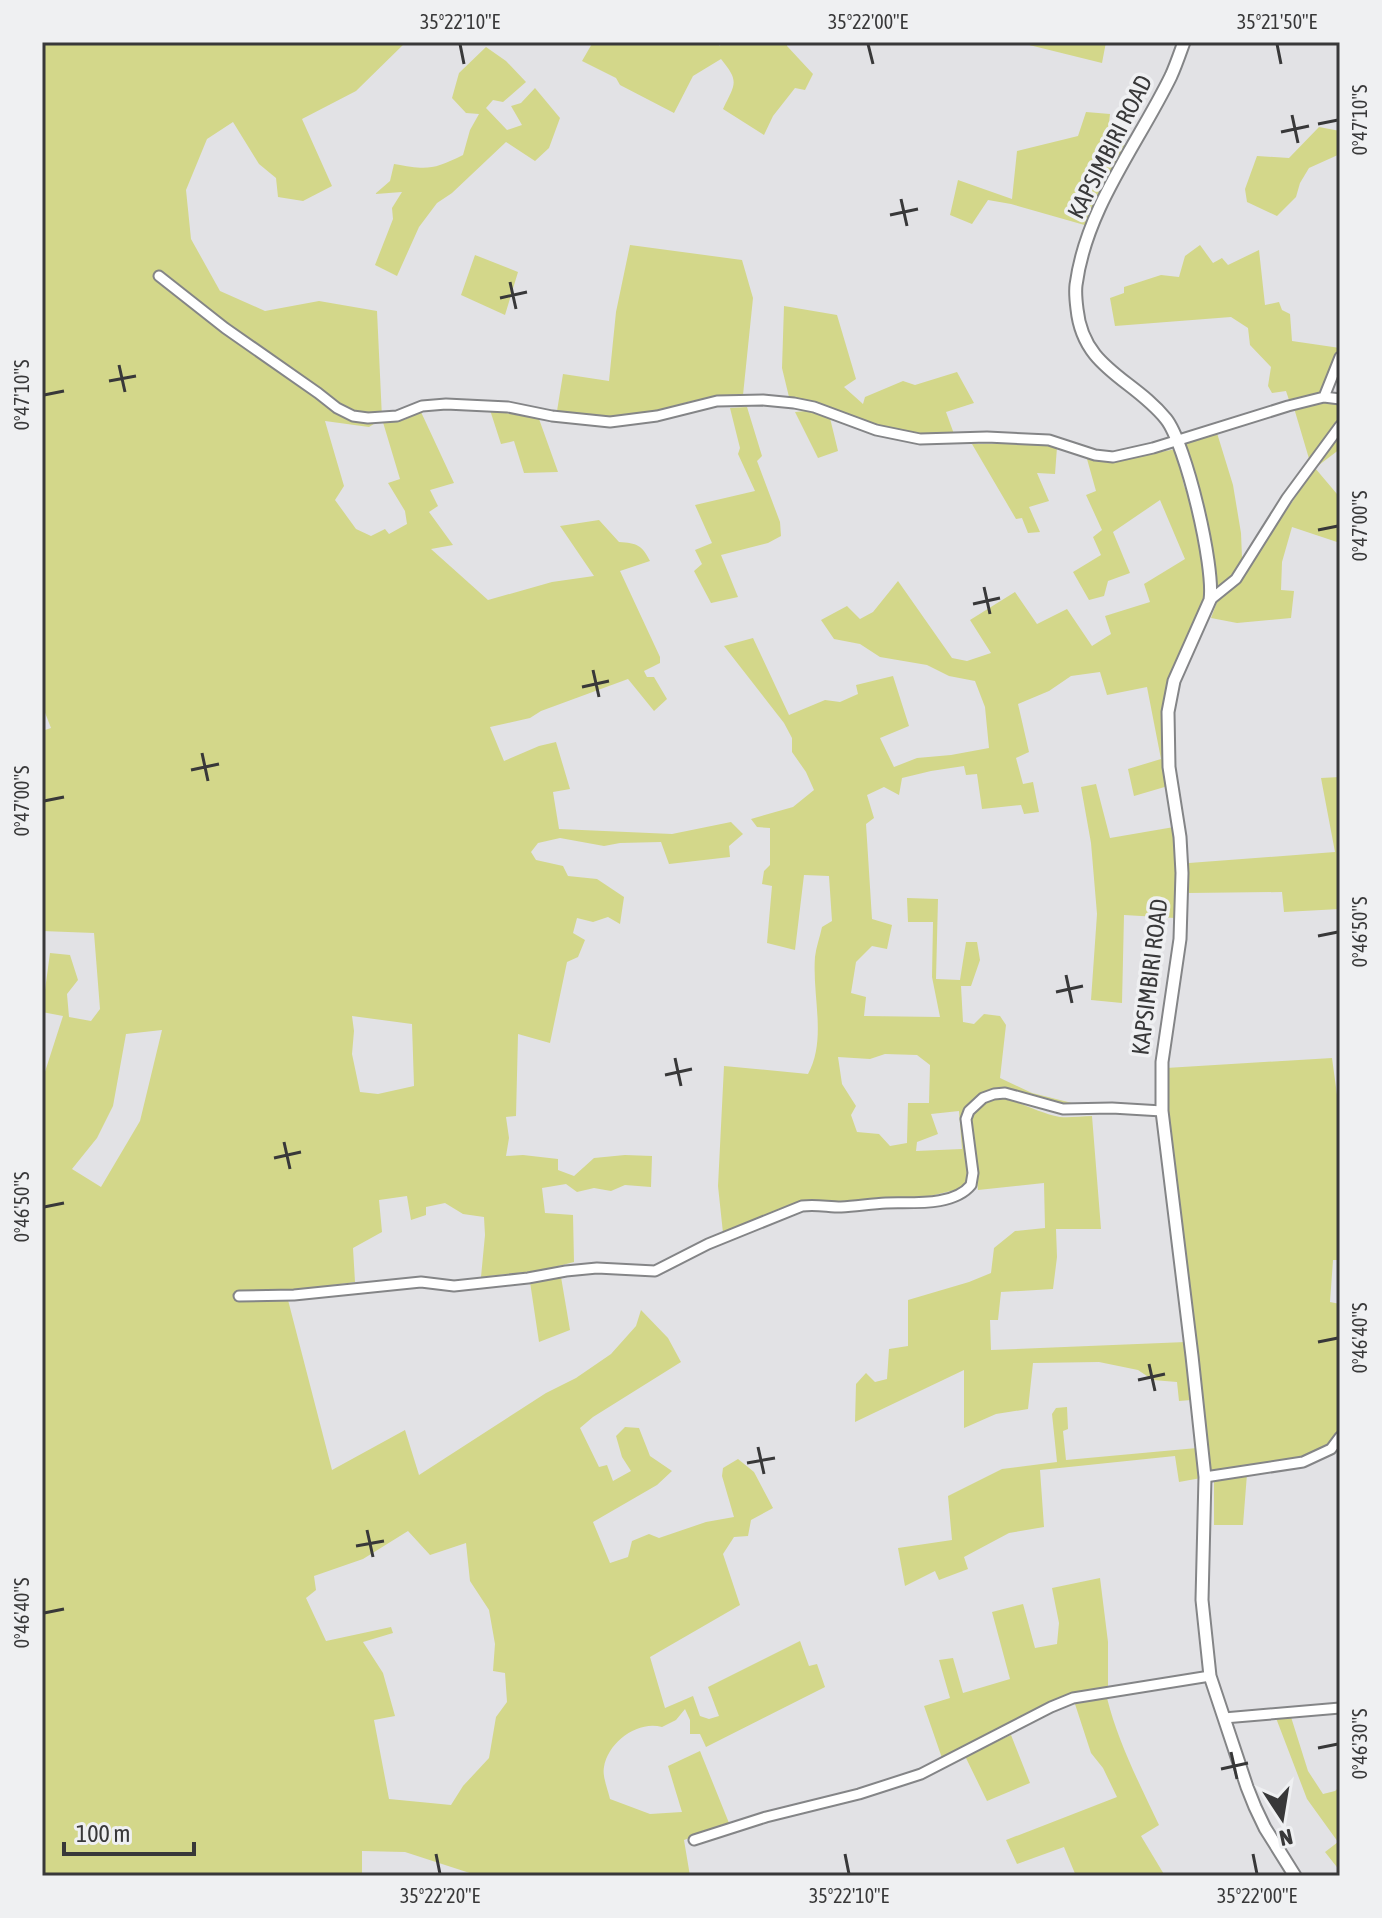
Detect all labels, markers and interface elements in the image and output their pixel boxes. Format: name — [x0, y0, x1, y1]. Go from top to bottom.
text: 35°22'10"E — [420, 10, 501, 33]
text: 35°22'00"E — [828, 10, 909, 33]
text: 35°21'50"E — [1237, 10, 1318, 33]
street label: KAPSIMBIRI ROAD — [1062, 70, 1157, 223]
text: 0°47'10"S — [1348, 85, 1371, 155]
text: 0°47'10"S — [10, 360, 33, 430]
text: 0°47'00"S — [1348, 491, 1371, 561]
text: 0°47'00"S — [10, 766, 33, 836]
street label: KAPSIMBIRI ROAD — [1127, 897, 1172, 1057]
text: 0°46'50"S — [1348, 897, 1371, 967]
text: 0°46'50"S — [10, 1172, 33, 1242]
text: 0°46'40"S — [1348, 1303, 1371, 1373]
text: 0°46'40"S — [10, 1578, 33, 1648]
text: 0°46'30"S — [1348, 1709, 1371, 1779]
north arrow — [1242, 1778, 1322, 1858]
scale bar — [64, 1806, 194, 1856]
text: 100 m — [76, 1820, 130, 1847]
text: N — [1277, 1823, 1295, 1852]
text: 35°22'20"E — [400, 1884, 481, 1907]
text: 35°22'10"E — [809, 1884, 890, 1907]
text: 35°22'00"E — [1217, 1884, 1298, 1907]

